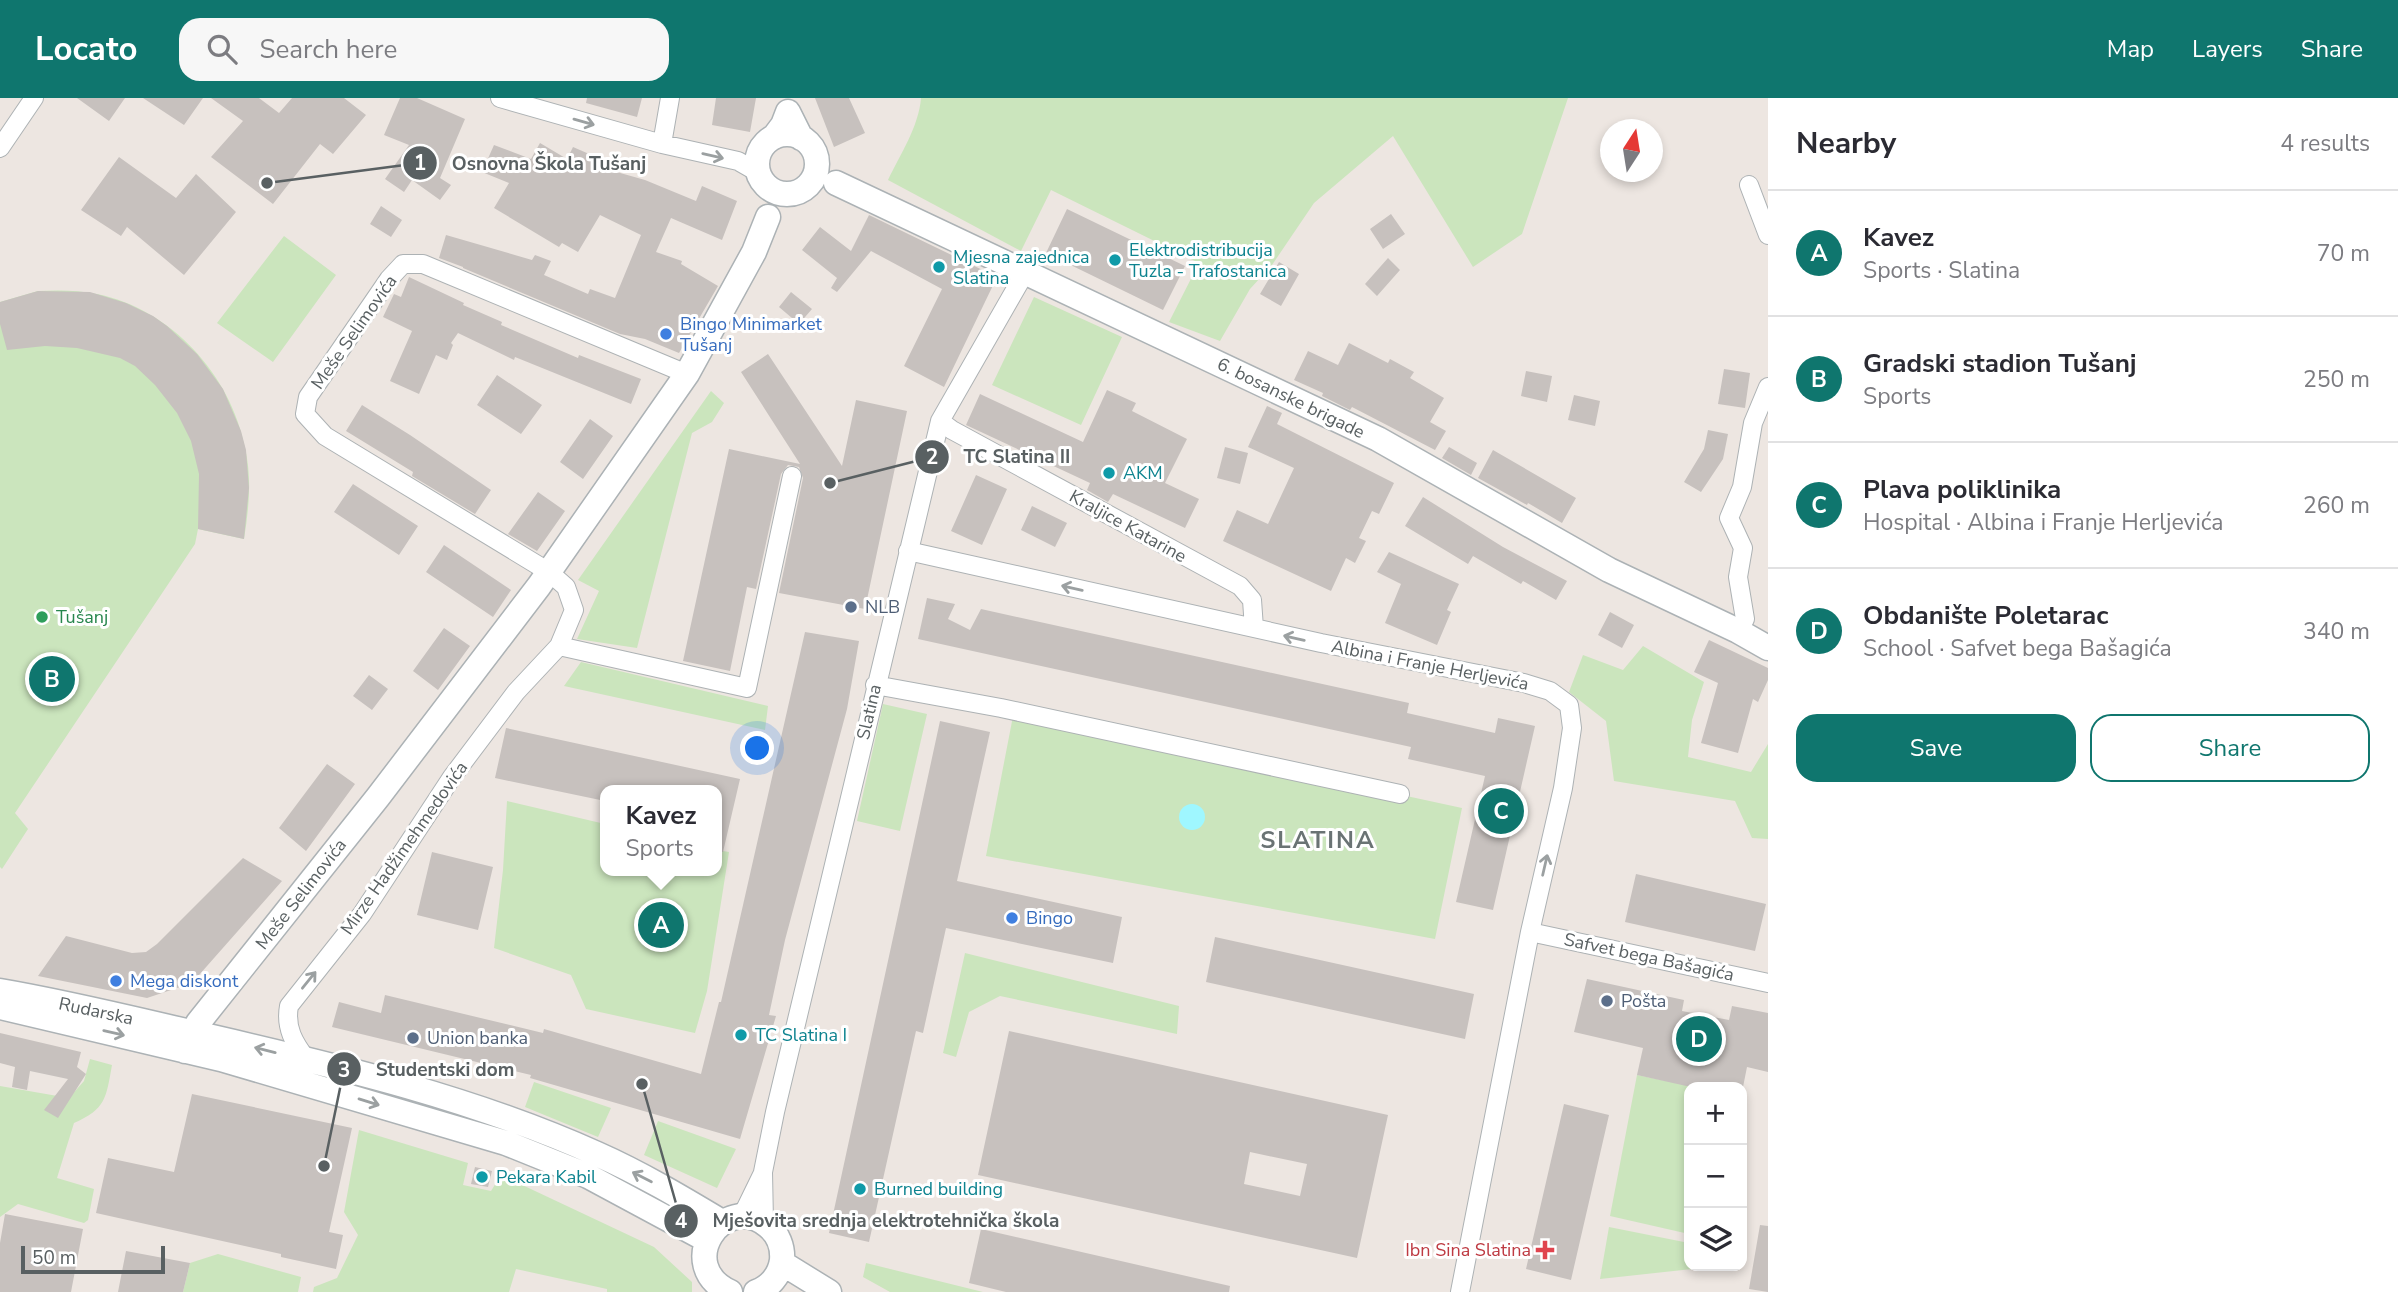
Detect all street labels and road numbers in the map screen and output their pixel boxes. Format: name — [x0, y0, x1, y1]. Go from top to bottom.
street label: Meše Selimovića — [306, 270, 402, 394]
street label: 6. bosanske brigade — [1213, 352, 1369, 444]
street label: Kraljice Katarine — [1065, 484, 1191, 568]
street label: Albina i Franje Herljevića — [1329, 634, 1531, 696]
street label: Slatina — [851, 682, 887, 742]
street label: Mirze Hadžimehmedovića — [335, 757, 473, 939]
street label: Meše Selimovića — [250, 834, 352, 954]
street label: Safvet bega Bašagića — [1562, 927, 1736, 987]
street label: Rudarska — [57, 991, 135, 1031]

